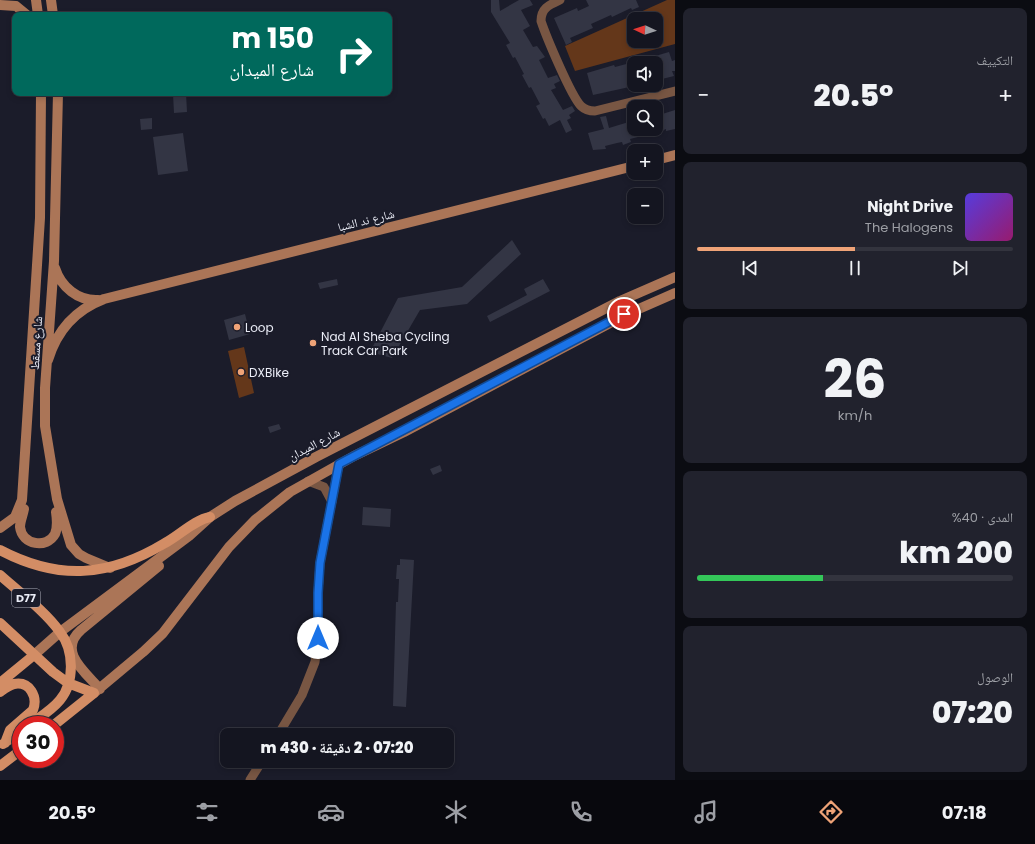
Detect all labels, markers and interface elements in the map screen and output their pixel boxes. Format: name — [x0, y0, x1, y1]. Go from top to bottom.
north arrow — [627, 12, 663, 48]
map controls — [627, 12, 663, 224]
text: 150 m — [231, 19, 314, 58]
icon: right — [328, 28, 380, 80]
text: التكييف — [977, 51, 1013, 70]
button: sound — [627, 56, 663, 92]
text: شارع الميدان — [230, 57, 314, 82]
text: 20.5° — [814, 74, 893, 117]
text: − — [697, 80, 709, 111]
text: + — [998, 80, 1013, 111]
button: search — [627, 100, 663, 136]
button: + — [627, 144, 663, 180]
button: − — [627, 188, 663, 224]
text: Night Drive — [867, 196, 953, 217]
street label: شارع ند الشبا — [336, 205, 396, 235]
text: The Halogens — [865, 218, 953, 237]
icon: previous — [739, 257, 761, 279]
icon: pause — [844, 257, 866, 279]
icon: next — [949, 257, 971, 279]
pin — [607, 297, 641, 331]
icon: arrive — [613, 303, 635, 325]
street label: شارع مسقط — [26, 316, 46, 370]
place label: Loop — [245, 319, 274, 336]
marker: Loop — [232, 322, 242, 332]
place label: Nad Al Sheba Cycling Track Car Park — [321, 328, 450, 359]
marker: Nad Al Sheba Cycling Track Car Park — [308, 338, 318, 348]
text: 26 — [824, 343, 886, 416]
place label: DXBike — [249, 364, 289, 381]
marker: DXBike — [236, 367, 246, 377]
text: km/h — [838, 406, 872, 425]
street label: شارع الميدان — [285, 423, 343, 465]
text: المدى · 40% — [952, 508, 1013, 527]
text: 200 km — [899, 531, 1013, 574]
road number: D77 — [12, 589, 40, 607]
position arrow — [297, 617, 339, 659]
text: الوصول — [977, 668, 1013, 687]
text: 07:20 — [932, 691, 1013, 734]
speed limit sign: 30 — [12, 716, 64, 768]
text: 07:20 · 2 دقيقة · 430 m — [261, 737, 414, 758]
icon: filters — [193, 798, 221, 826]
icon: car — [317, 798, 345, 826]
icon: climate — [442, 798, 470, 826]
icon: phone — [567, 798, 595, 826]
icon: music — [692, 798, 720, 826]
icon: directions — [817, 798, 845, 826]
text: 20.5° — [49, 800, 96, 825]
text: 07:18 — [942, 800, 987, 825]

